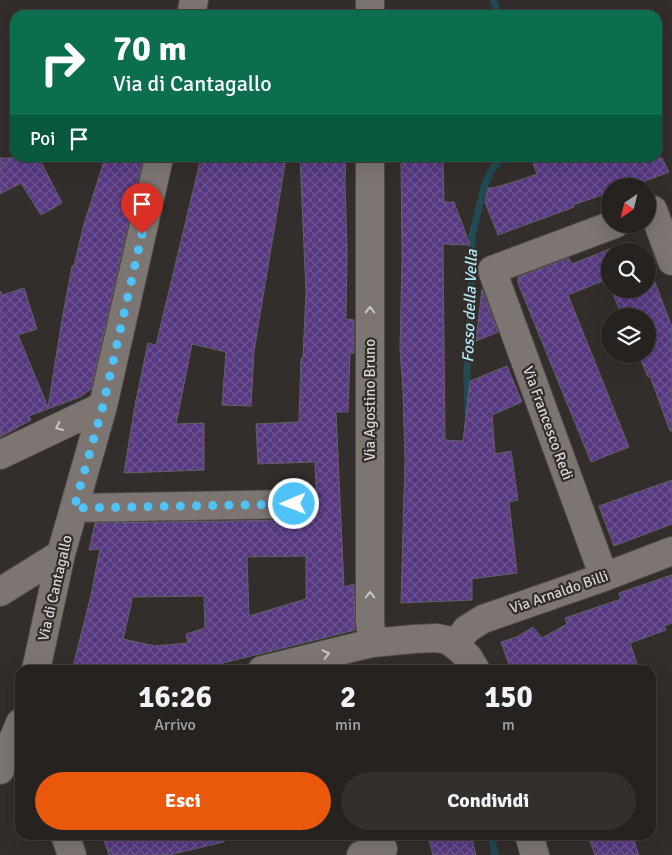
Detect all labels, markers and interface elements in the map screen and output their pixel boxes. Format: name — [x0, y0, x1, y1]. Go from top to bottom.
text: 70 m — [113, 27, 187, 70]
icon: right — [30, 30, 95, 95]
text: Via di Cantagallo — [113, 70, 272, 97]
icon: arrive — [65, 125, 93, 153]
text: Poi — [30, 127, 55, 151]
north arrow — [601, 178, 656, 232]
map controls — [601, 178, 656, 363]
pin — [121, 183, 163, 234]
icon: arrive — [128, 190, 156, 218]
button: search — [601, 243, 656, 298]
water label: Fosso della Vella — [458, 248, 482, 363]
one-way arrow — [365, 305, 375, 313]
button: layers — [601, 308, 656, 363]
street label: Via Agostino Bruno — [361, 339, 379, 461]
street label: Via Francesco Redi — [519, 364, 577, 482]
one-way arrow — [55, 421, 64, 431]
position arrow — [267, 477, 319, 529]
street label: Via di Cantagallo — [34, 533, 76, 643]
street label: Via Arnaldo Billi — [507, 567, 611, 617]
one-way arrow — [365, 590, 375, 598]
one-way arrow — [322, 649, 331, 660]
text: 16:26 — [138, 679, 212, 716]
text: 2 — [340, 679, 356, 716]
text: 150 — [484, 679, 533, 716]
text: Arrivo — [154, 715, 196, 735]
text: min — [335, 715, 361, 735]
text: m — [502, 715, 515, 735]
button: Esci — [35, 772, 331, 830]
button: Condividi — [341, 772, 636, 830]

